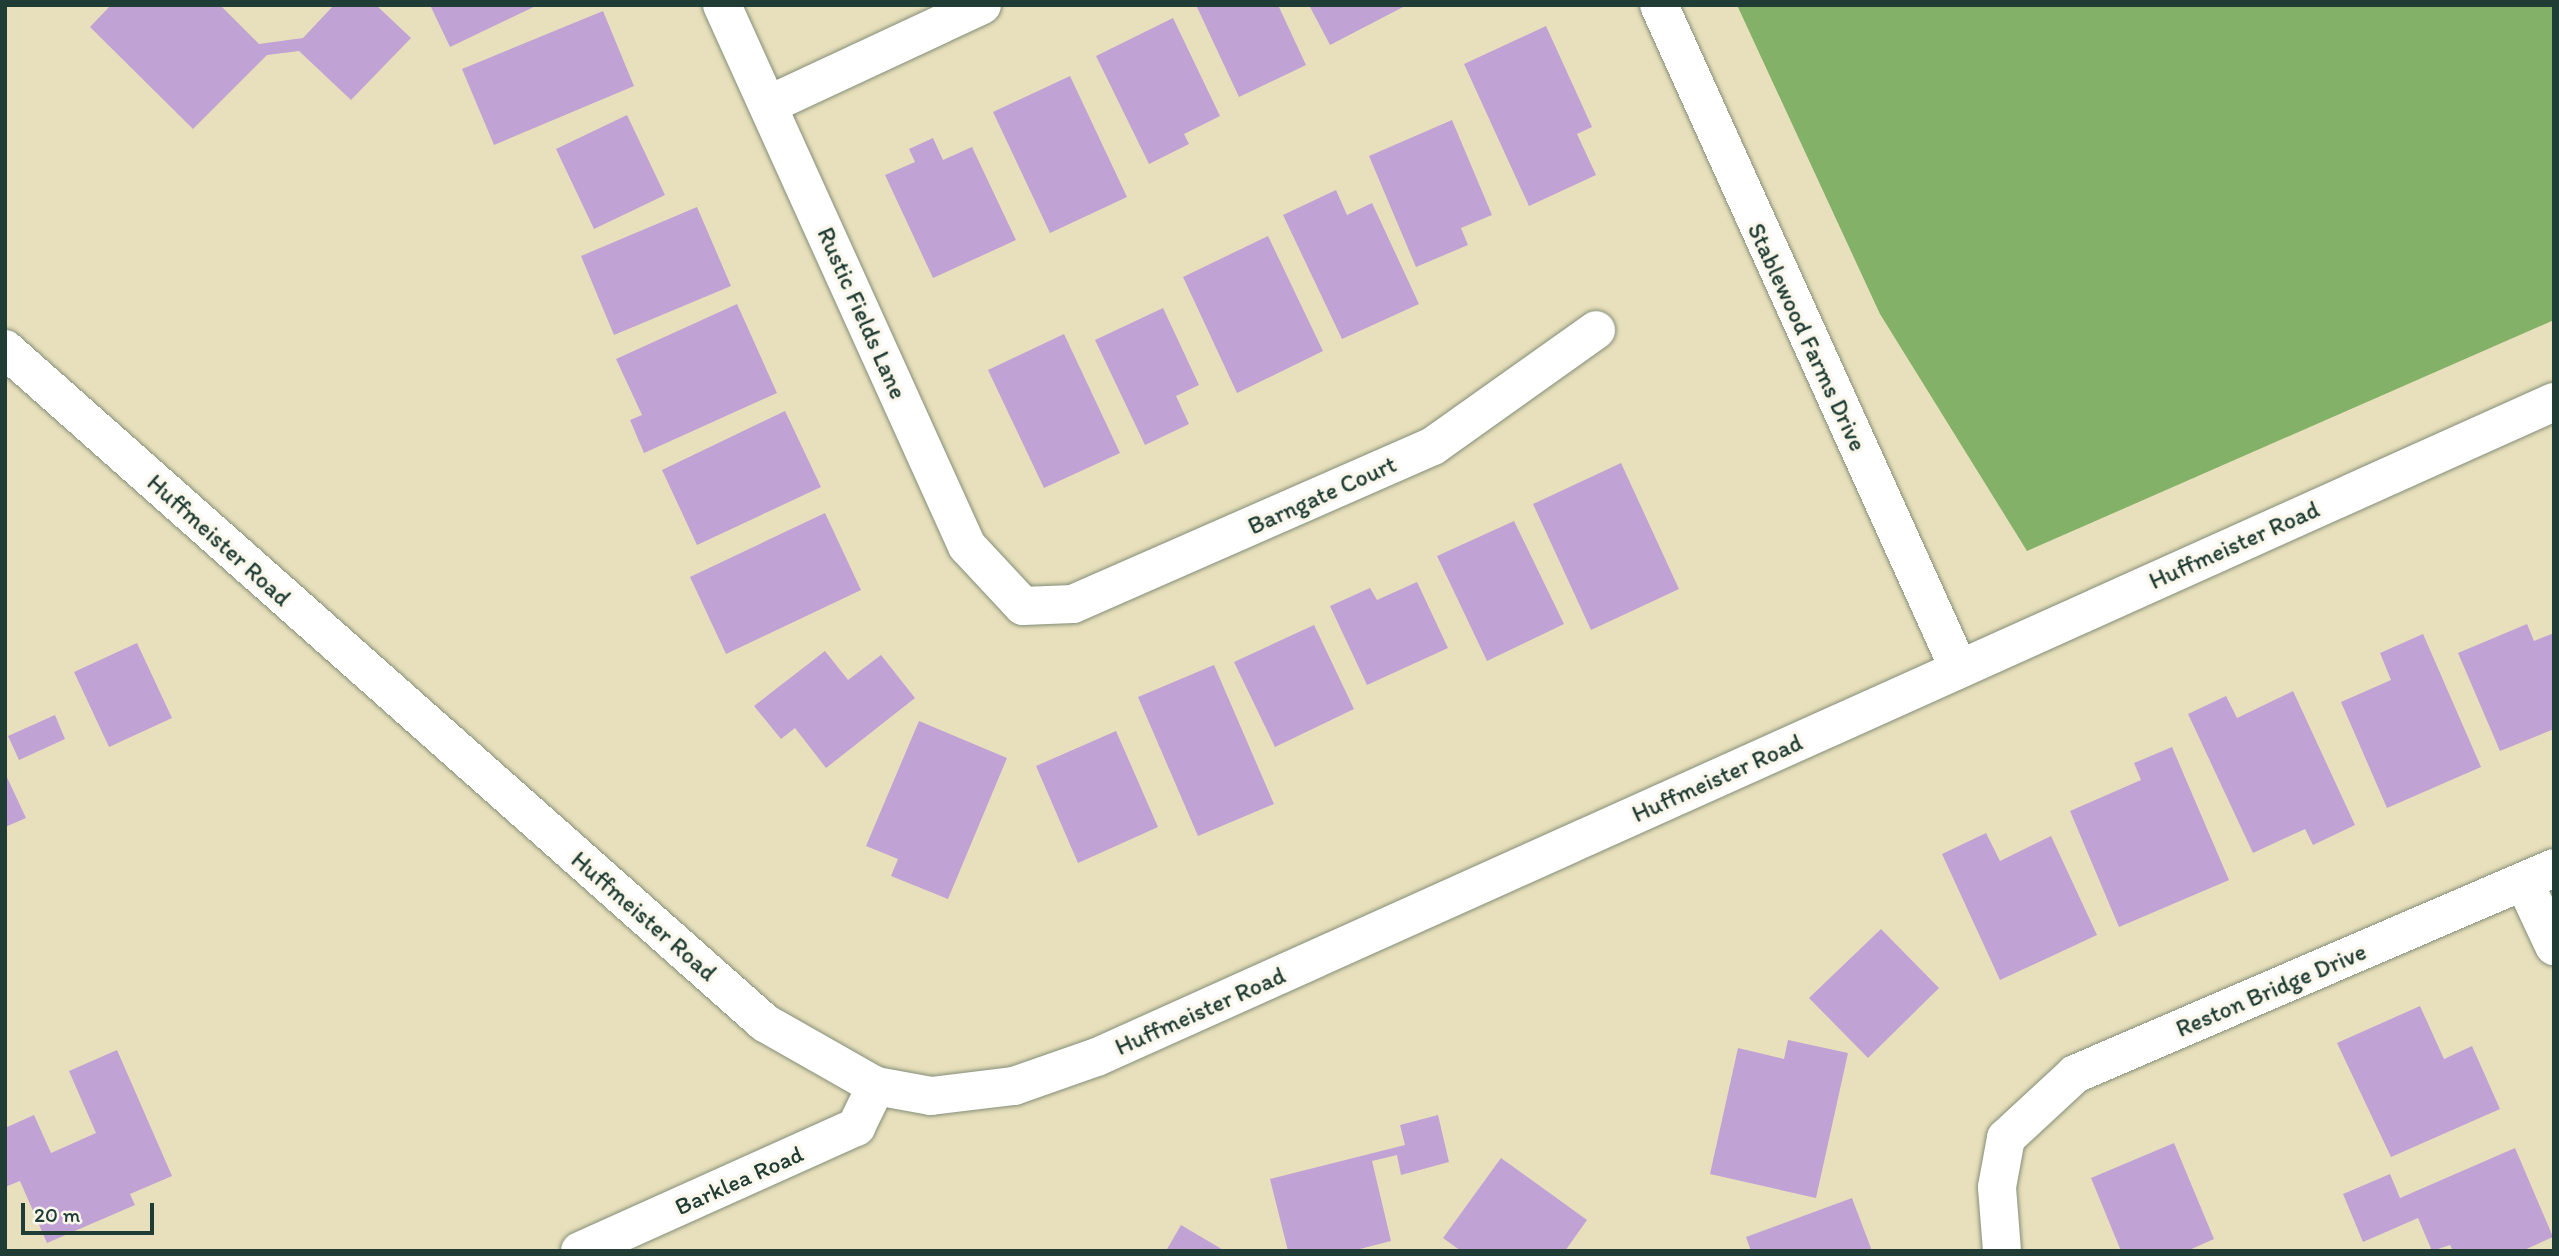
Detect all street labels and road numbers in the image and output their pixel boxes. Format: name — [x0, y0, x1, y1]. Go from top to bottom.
street label: Stablewood Farms Drive — [1742, 219, 1872, 455]
street label: Rustic Fields Lane — [811, 222, 913, 404]
street label: Barngate Court — [1243, 449, 1401, 541]
street label: Huffmeister Road — [141, 468, 297, 612]
street label: Huffmeister Road — [2145, 495, 2323, 595]
street label: Huffmeister Road — [1628, 728, 1806, 828]
street label: Huffmeister Road — [566, 845, 722, 987]
street label: Reston Bridge Drive — [2172, 937, 2370, 1043]
street label: Huffmeister Road — [1111, 961, 1289, 1061]
street label: Barklea Road — [670, 1139, 808, 1221]

